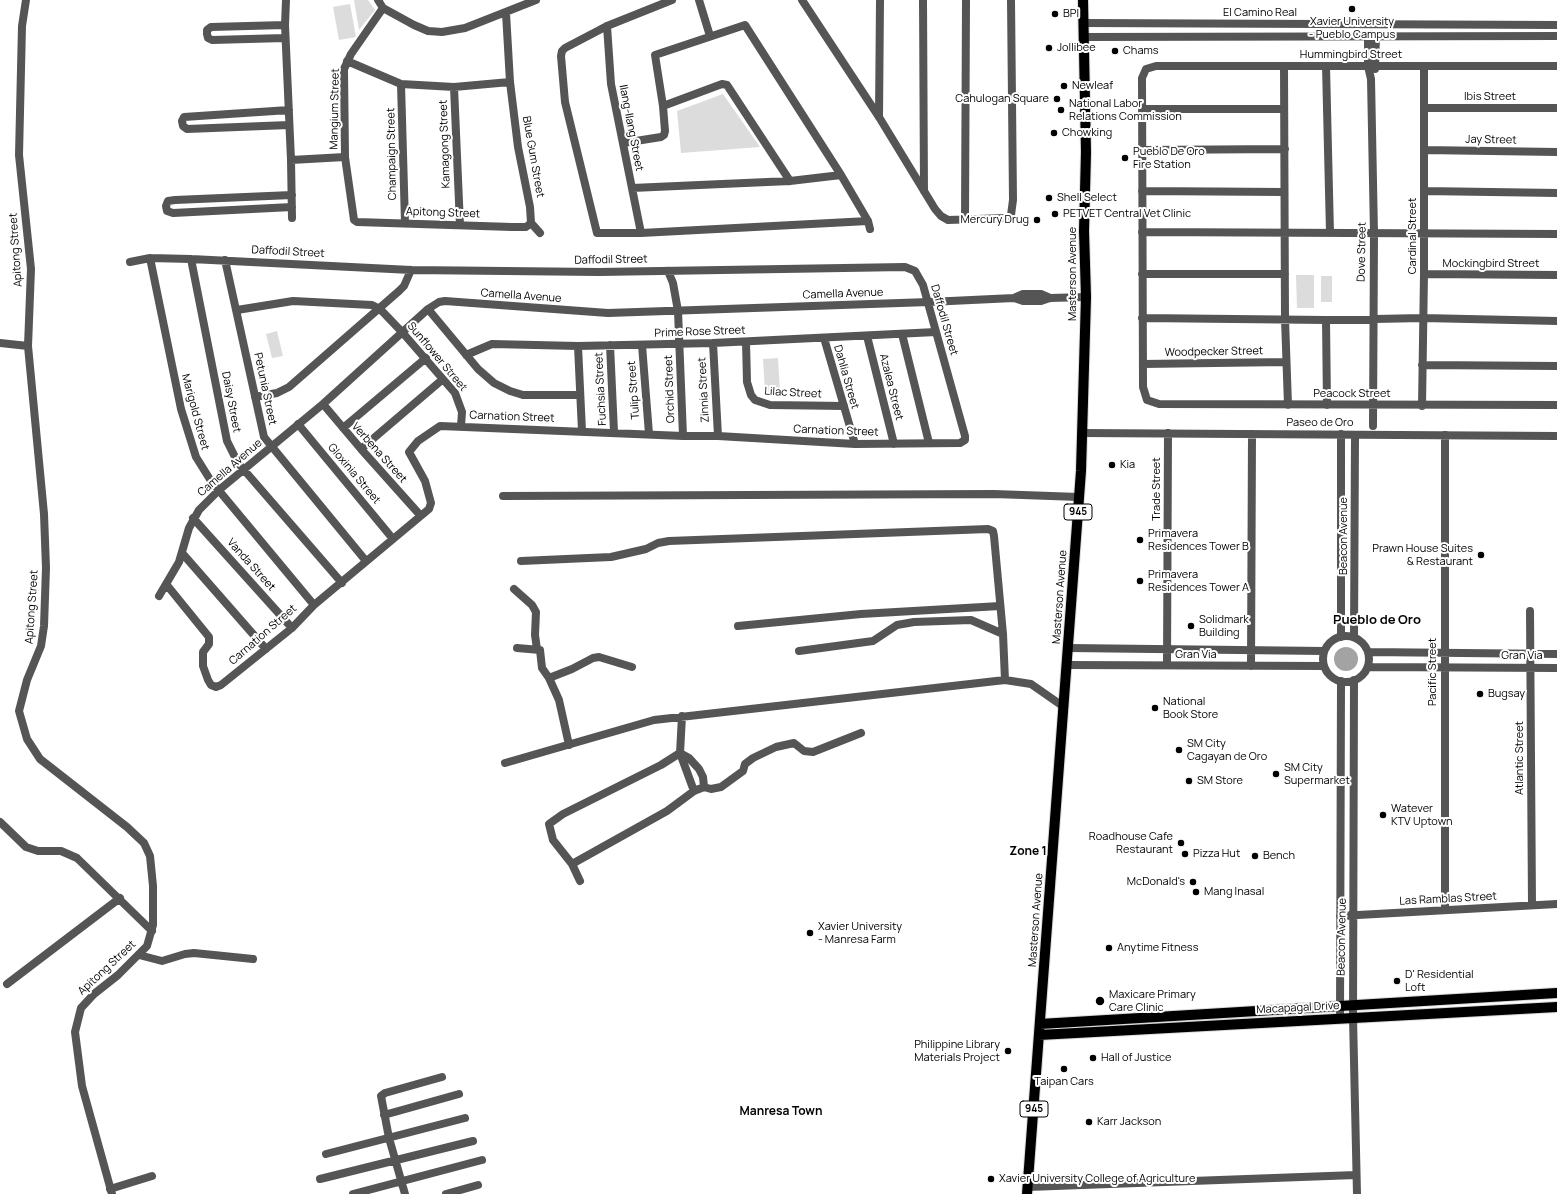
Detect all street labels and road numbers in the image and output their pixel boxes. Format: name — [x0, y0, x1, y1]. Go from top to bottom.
street label: El Camino Real — [1223, 6, 1297, 20]
street label: Hummingbird Street — [1300, 48, 1402, 62]
street label: Mangium Street — [328, 68, 342, 150]
street label: Ilang-Ilang Street — [616, 84, 646, 172]
street label: Ibis Street — [1464, 90, 1516, 104]
street label: Kamagong Street — [437, 99, 453, 189]
street label: Champaign Street — [385, 108, 399, 200]
street label: Blue Gum Street — [519, 115, 547, 199]
street label: Jay Street — [1465, 133, 1517, 147]
street label: Cardinal Street — [1406, 198, 1420, 274]
street label: Apitong Street — [406, 205, 480, 221]
street label: Apitong Street — [7, 212, 25, 288]
street label: Dove Street — [1355, 222, 1369, 282]
street label: Masterson Avenue — [1066, 227, 1080, 321]
street label: Daffodil Street — [251, 243, 325, 261]
street label: Daffodil Street — [574, 253, 648, 267]
street label: Mockingbird Street — [1443, 257, 1539, 271]
street label: Daffodil Street — [928, 283, 960, 357]
street label: Camella Avenue — [802, 286, 884, 302]
street label: Camella Avenue — [480, 287, 562, 305]
street label: Sunflower Street — [404, 320, 470, 394]
street label: Prime Rose Street — [654, 324, 746, 340]
street label: Dahlia Street — [831, 344, 861, 410]
street label: Woodpecker Street — [1165, 345, 1263, 359]
street label: Petunia Street — [251, 352, 279, 426]
street label: Fuchsia Street — [592, 352, 610, 426]
street label: Azalea Street — [876, 352, 906, 422]
street label: Orchid Street — [662, 355, 678, 423]
street label: Zinnia Street — [696, 357, 712, 423]
street label: Tulip Street — [625, 360, 643, 420]
street label: Daisy Street — [219, 370, 243, 434]
street label: Marigold Street — [178, 372, 212, 452]
street label: Lilac Street — [764, 385, 822, 401]
street label: Peacock Street — [1313, 387, 1391, 401]
street label: Carnation Street — [469, 409, 555, 425]
street label: Paseo de Oro — [1287, 416, 1353, 430]
street label: Verbena Street — [349, 420, 409, 486]
street label: Carnation Street — [793, 423, 879, 439]
street label: Camella Avenue — [195, 437, 265, 499]
street label: Gloxinia Street — [325, 441, 383, 507]
street label: Trade Street — [1150, 457, 1164, 521]
street label: Beacon Avenue — [1337, 497, 1351, 575]
road number: 945 — [1064, 504, 1092, 520]
street label: Vanda Street — [224, 536, 278, 594]
street label: Masterson Avenue — [1050, 550, 1070, 644]
street label: Apitong Street — [23, 569, 41, 645]
street label: Carnation Street — [227, 602, 299, 668]
street label: Pacific Street — [1426, 638, 1440, 706]
street label: Gran Via — [1175, 648, 1217, 662]
street label: Gran Via — [1501, 649, 1543, 663]
street label: Atlantic Street — [1513, 721, 1527, 795]
street label: Masterson Avenue — [1026, 873, 1046, 967]
street label: Las Ramblas Street — [1399, 890, 1497, 908]
street label: Beacon Avenue — [1335, 898, 1349, 976]
street label: Apitong Street — [75, 938, 139, 998]
street label: Macapagal Drive — [1256, 999, 1340, 1017]
road number: 945 — [1020, 1101, 1048, 1117]

